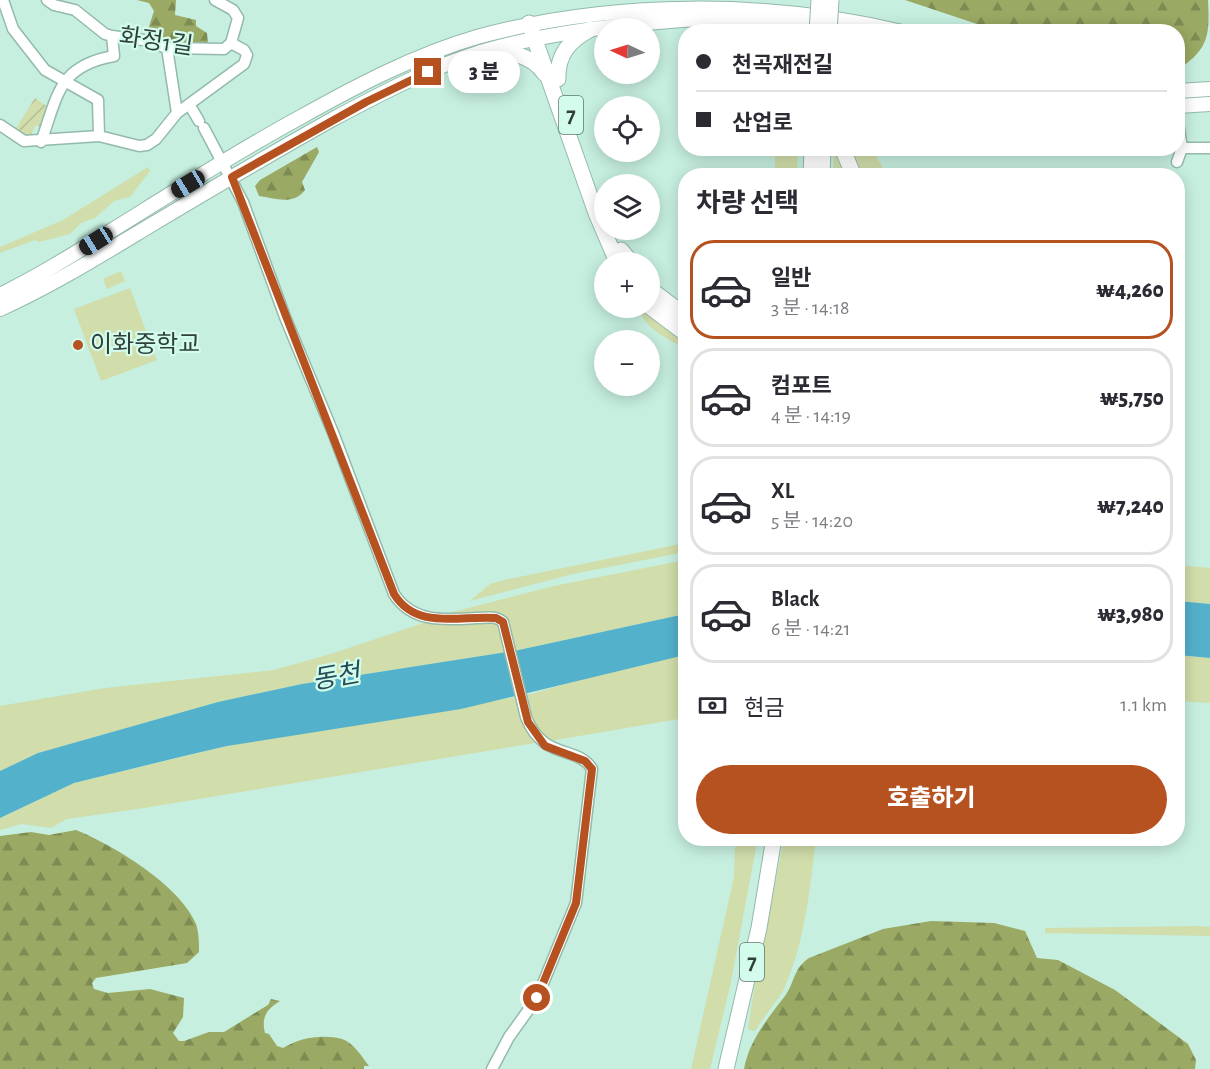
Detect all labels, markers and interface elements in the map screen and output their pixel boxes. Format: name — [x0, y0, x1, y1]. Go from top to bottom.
north arrow — [594, 18, 660, 84]
map controls — [594, 18, 660, 396]
street label: 화정1길 — [117, 24, 195, 59]
callout: 3 분 — [449, 51, 521, 93]
text: 천곡재전길 — [732, 54, 833, 76]
route end — [414, 58, 441, 85]
text: 3 분 — [469, 62, 499, 82]
road number: 7 — [559, 96, 583, 134]
button: locate — [594, 96, 660, 162]
text: 산업로 — [732, 112, 793, 134]
car — [168, 167, 208, 201]
button: layers — [594, 174, 660, 240]
text: 차량 선택 — [696, 190, 799, 217]
car — [76, 224, 116, 258]
button: + — [594, 252, 660, 318]
icon: car — [699, 263, 753, 317]
text: 일반 — [771, 267, 811, 289]
text: ₩4,260 — [1096, 279, 1164, 301]
text: 3 분 · 14:18 — [771, 298, 850, 318]
button: − — [594, 330, 660, 396]
place label: 이화중학교 — [90, 331, 200, 357]
marker: 이화중학교 — [71, 338, 85, 352]
icon: car — [699, 371, 753, 425]
text: 컴포트 — [771, 375, 832, 397]
text: ₩5,750 — [1100, 387, 1164, 409]
text: 4 분 · 14:19 — [771, 406, 851, 426]
icon: car — [699, 479, 753, 533]
text: XL — [771, 480, 794, 502]
text: ₩7,240 — [1097, 495, 1164, 517]
text: 5 분 · 14:20 — [771, 511, 853, 531]
icon: car — [699, 587, 753, 641]
text: Black — [771, 588, 819, 610]
text: ₩3,980 — [1097, 603, 1164, 625]
text: 6 분 · 14:21 — [771, 619, 850, 639]
water label: 동천 — [310, 659, 365, 694]
icon: cash — [696, 689, 729, 722]
text: 1.1 km — [1120, 695, 1167, 715]
text: 현금 — [744, 697, 784, 719]
button: 호출하기 — [696, 765, 1167, 834]
road number: 7 — [740, 943, 764, 981]
route start — [523, 984, 550, 1011]

